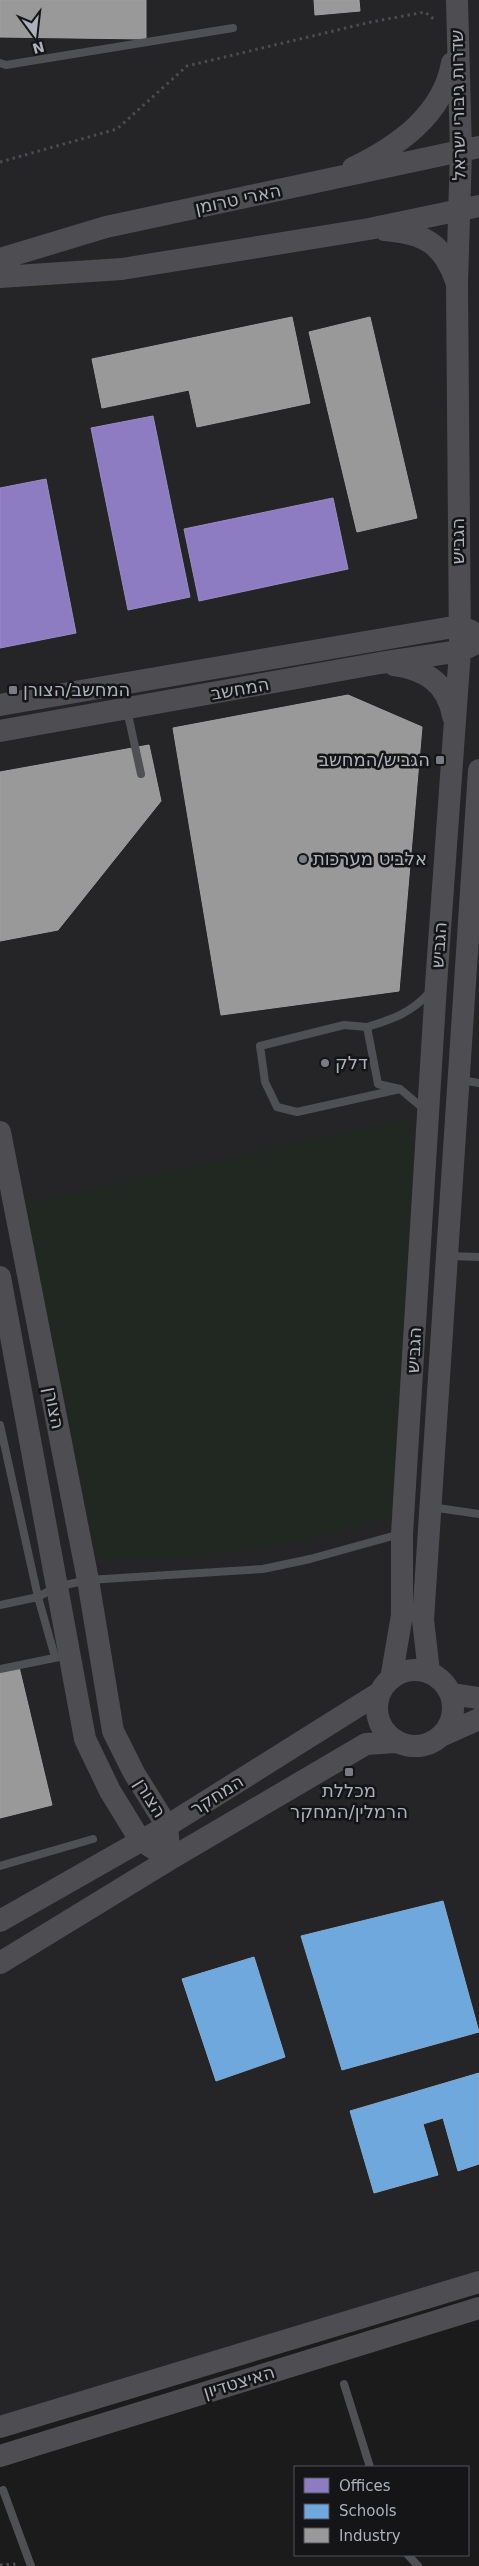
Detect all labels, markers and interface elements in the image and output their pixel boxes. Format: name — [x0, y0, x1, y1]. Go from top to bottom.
north arrow — [10, 10, 60, 60]
street label: שדרות גיבורי ישראל — [446, 29, 469, 181]
text: N — [31, 38, 46, 57]
street label: הארי טרומן — [193, 179, 283, 218]
street label: הגביש — [447, 518, 468, 564]
street label: המחשב — [209, 673, 271, 704]
place label: המחשב/הצורן — [23, 679, 130, 700]
marker: המחשב/הצורן — [7, 684, 19, 696]
place label: הגביש/המחשב — [319, 749, 430, 770]
marker: הגביש/המחשב — [434, 754, 446, 766]
place label: אלביט מערכות — [313, 848, 427, 869]
marker: אלביט מערכות — [297, 853, 309, 865]
street label: הגביש — [426, 921, 451, 969]
place label: דלק — [335, 1052, 368, 1073]
marker: דלק — [319, 1057, 331, 1069]
street label: הגביש — [402, 1326, 425, 1374]
street label: הצורן — [40, 1385, 69, 1431]
marker: מכללת הרמלין/המחקר — [343, 1766, 355, 1778]
street label: המחקר — [186, 1770, 247, 1819]
street label: הצורן — [130, 1774, 171, 1821]
place label: מכללת הרמלין/המחקר — [290, 1780, 408, 1822]
street label: האיצטדיון — [200, 2361, 277, 2402]
legend — [294, 2466, 469, 2556]
text: Offices — [339, 2477, 391, 2495]
text: Schools — [339, 2502, 397, 2520]
text: Industry — [339, 2527, 401, 2545]

